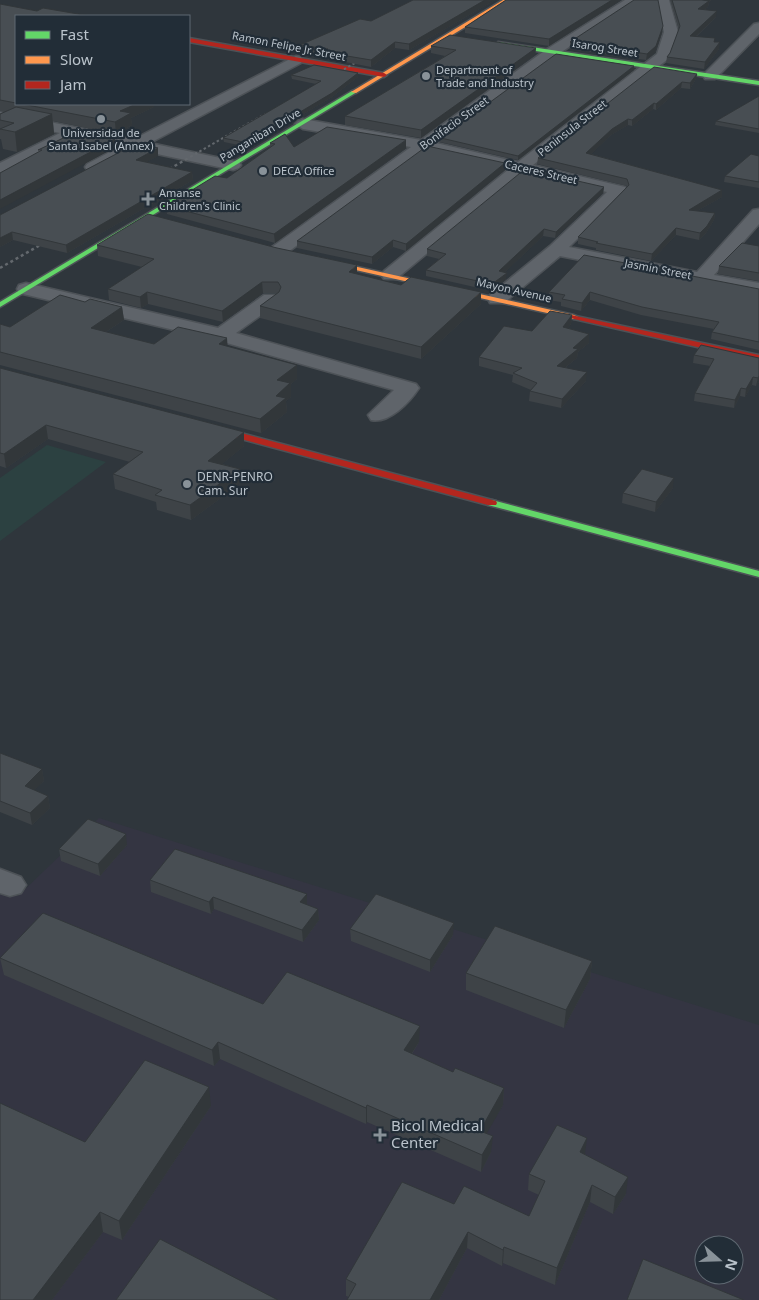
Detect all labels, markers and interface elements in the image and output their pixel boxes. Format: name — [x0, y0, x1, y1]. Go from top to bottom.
legend — [15, 15, 190, 105]
text: Fast — [60, 24, 89, 44]
street label: Ramon Felipe Jr. Street — [231, 27, 347, 64]
street label: Isarog Street — [571, 35, 639, 60]
text: Slow — [60, 49, 93, 69]
place label: Department of Trade and Industry — [436, 62, 534, 90]
marker: Department of Trade and Industry — [420, 70, 432, 82]
text: Jam — [58, 74, 87, 94]
street label: Bonifacio Street — [416, 92, 491, 153]
street label: Peninsula Street — [534, 96, 609, 159]
street label: Panganiban Drive — [216, 104, 303, 165]
marker: Universidad de Santa Isabel (Annex) — [95, 113, 107, 125]
place label: Universidad de Santa Isabel (Annex) — [49, 125, 153, 153]
street label: Caceres Street — [503, 156, 579, 187]
place label: DECA Office — [273, 163, 334, 178]
marker: DECA Office — [257, 165, 269, 177]
place label: Amanse Children's Clinic — [159, 185, 240, 213]
marker: Amanse Children's Clinic — [141, 192, 155, 206]
street label: Jasmin Street — [622, 254, 693, 282]
street label: Mayon Avenue — [475, 274, 553, 305]
place label: DENR-PENRO Cam. Sur — [197, 468, 273, 499]
marker: DENR-PENRO Cam. Sur — [181, 478, 193, 490]
place label: Bicol Medical Center — [391, 1115, 483, 1152]
marker: Bicol Medical Center — [373, 1128, 387, 1142]
north arrow — [694, 1235, 744, 1285]
text: N — [721, 1256, 743, 1273]

